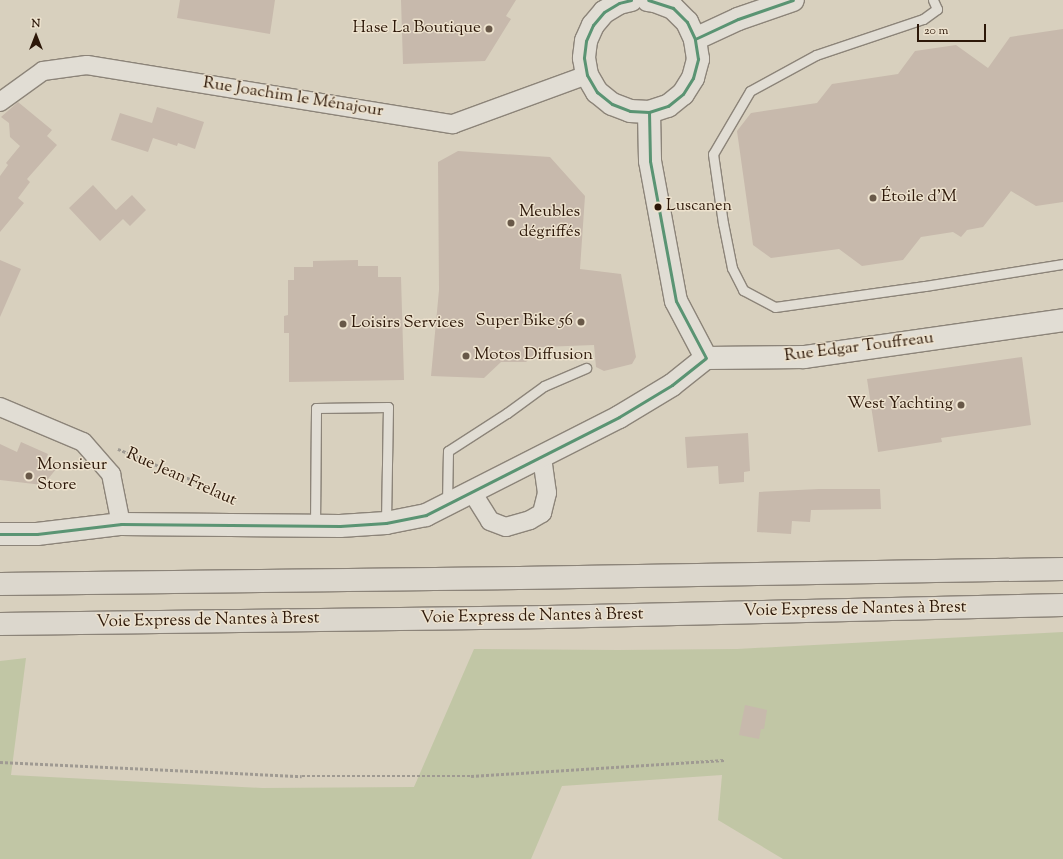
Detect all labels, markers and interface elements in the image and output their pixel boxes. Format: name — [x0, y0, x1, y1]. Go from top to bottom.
north arrow — [16, 16, 56, 56]
text: N — [32, 16, 40, 32]
scale bar — [919, 16, 988, 42]
place label: Hase La Boutique — [352, 19, 481, 39]
text: 20 m — [924, 22, 948, 40]
marker: Hase La Boutique — [484, 24, 494, 34]
street label: Rue Joachim le Ménajour — [201, 74, 385, 122]
place label: Étoile d'M — [881, 188, 957, 208]
marker: Étoile d'M — [868, 193, 878, 203]
place label: Luscanen — [666, 197, 732, 217]
marker: Luscanen — [653, 202, 663, 212]
place label: Meubles dégriffés — [519, 203, 580, 243]
marker: Meubles dégriffés — [506, 218, 516, 228]
place label: Super Bike 56 — [475, 312, 573, 332]
place label: Loisirs Services — [351, 314, 464, 334]
marker: Super Bike 56 — [576, 317, 586, 327]
marker: Loisirs Services — [338, 319, 348, 329]
street label: Rue Edgar Touffreau — [783, 329, 935, 367]
place label: Motos Diffusion — [474, 346, 593, 366]
marker: Motos Diffusion — [461, 351, 471, 361]
place label: West Yachting — [847, 395, 953, 415]
marker: West Yachting — [956, 400, 966, 410]
street label: Rue Jean Frelaut — [123, 445, 239, 511]
place label: Monsieur Store — [37, 456, 107, 496]
marker: Monsieur Store — [24, 471, 34, 481]
street label: Voie Express de Nantes à Brest — [743, 598, 967, 622]
street label: Voie Express de Nantes à Brest — [420, 605, 644, 629]
street label: Voie Express de Nantes à Brest — [96, 609, 320, 633]

